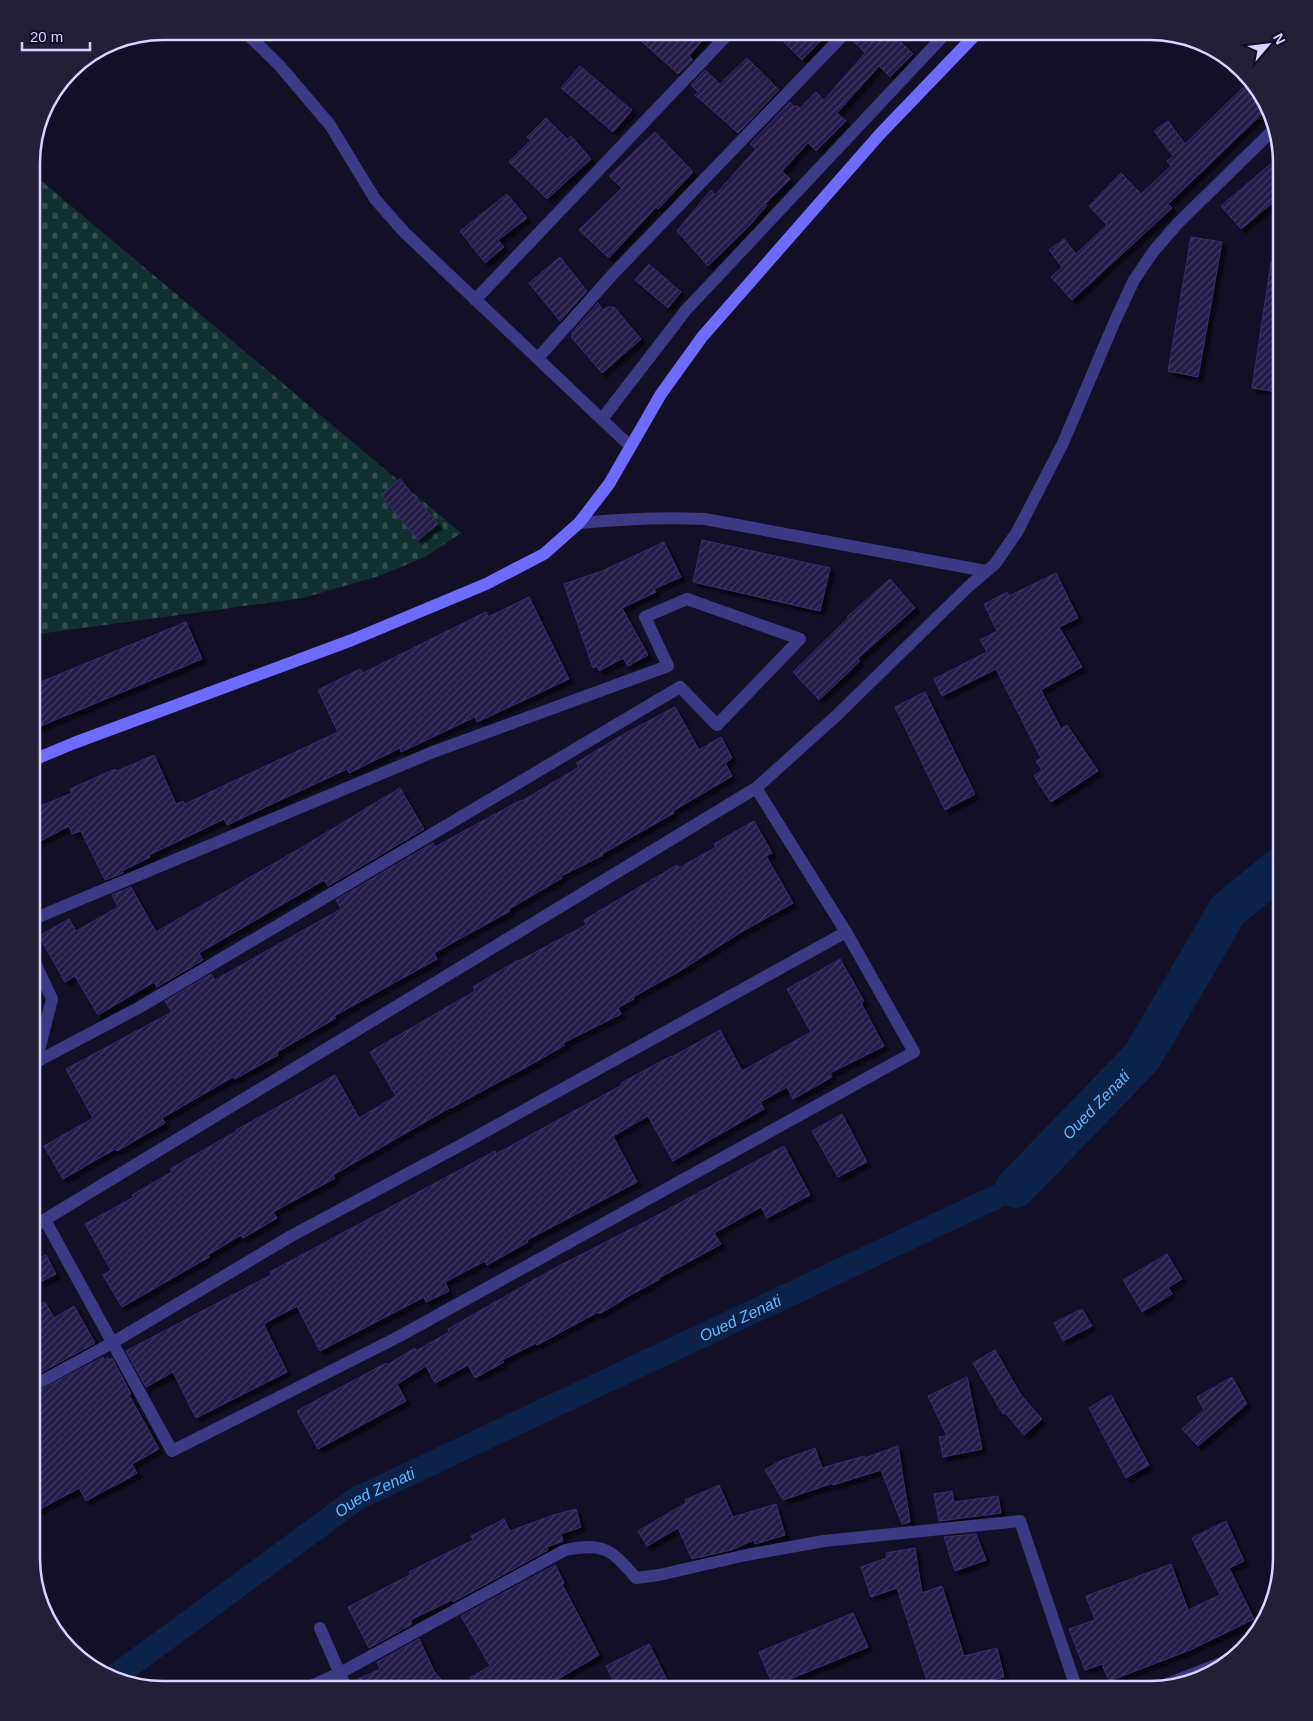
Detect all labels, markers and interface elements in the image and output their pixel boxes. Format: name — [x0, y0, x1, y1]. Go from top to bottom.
scale bar — [22, 20, 90, 52]
north arrow — [1243, 20, 1293, 70]
text: 20 m — [30, 28, 63, 45]
text: N — [1270, 31, 1289, 47]
water label: Oued Zenati — [1059, 1067, 1133, 1143]
water label: Oued Zenati — [697, 1292, 784, 1345]
water label: Oued Zenati — [332, 1464, 418, 1521]

